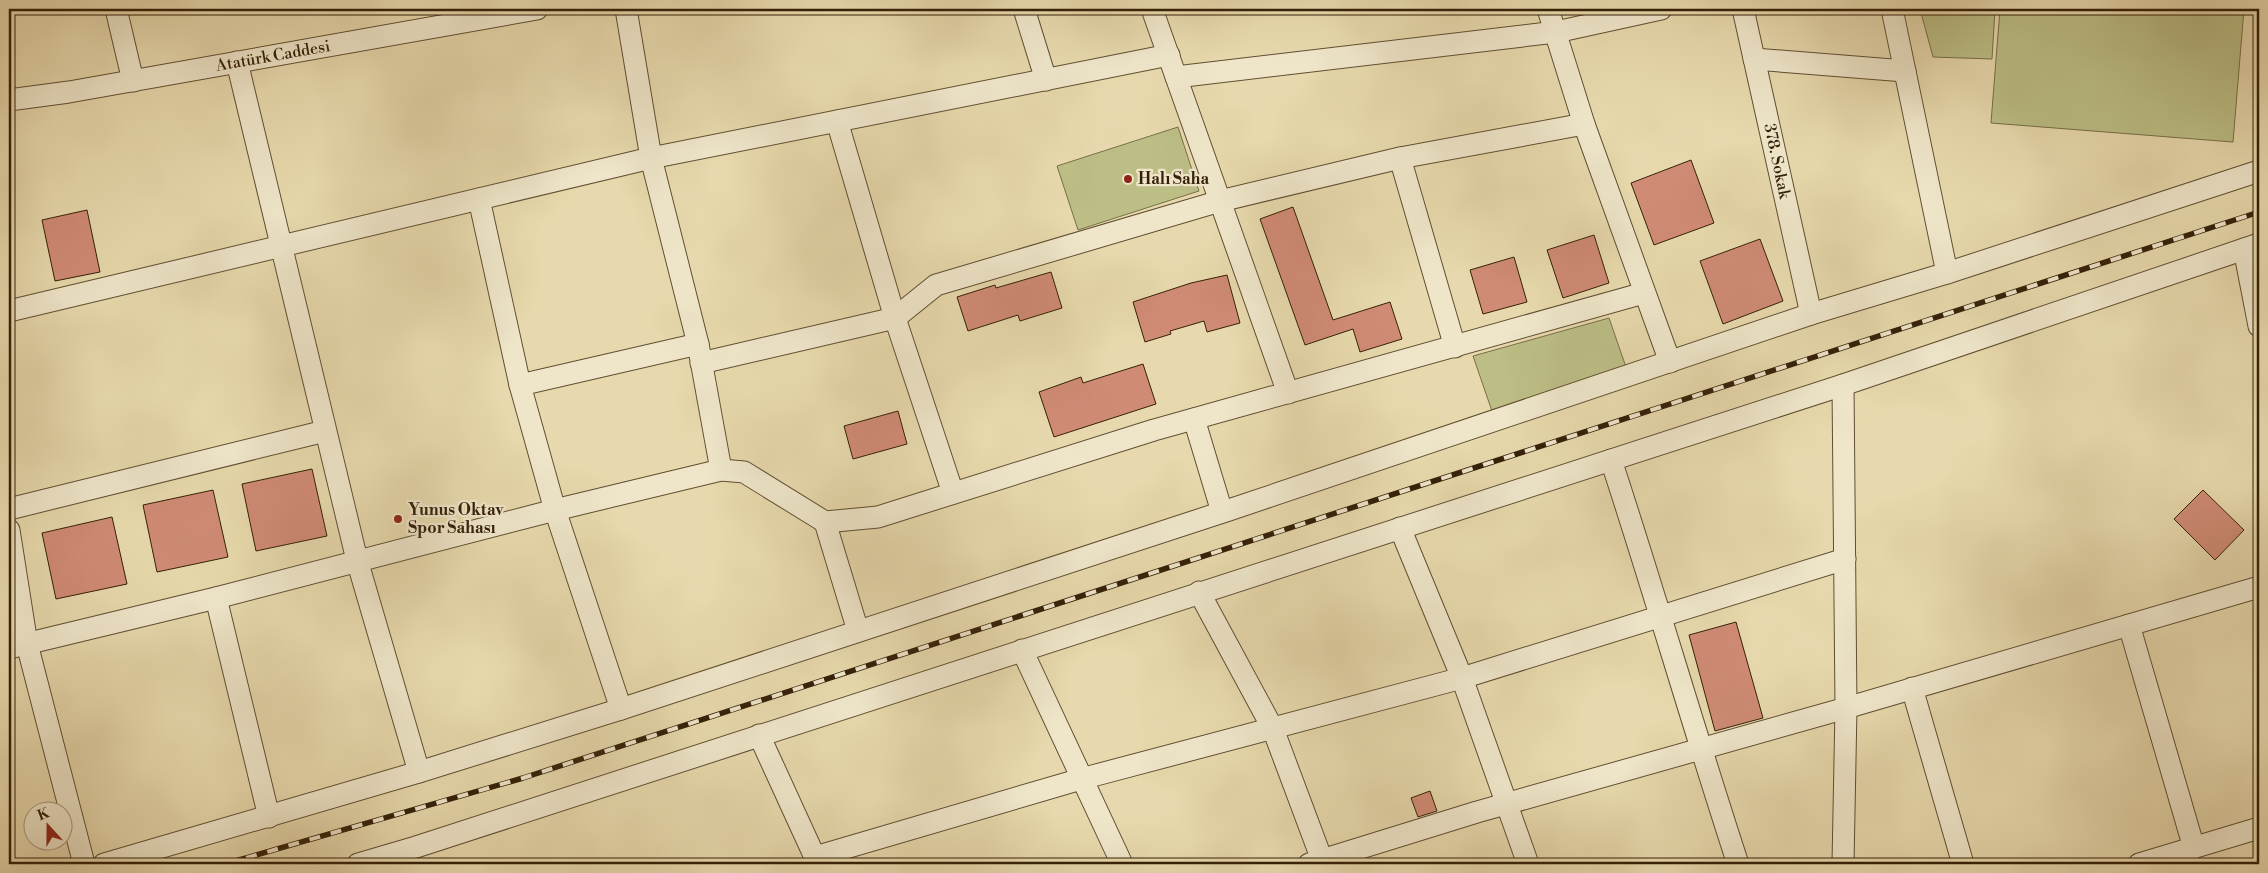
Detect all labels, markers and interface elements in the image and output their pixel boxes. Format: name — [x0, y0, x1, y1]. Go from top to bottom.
street label: Atatürk Caddesi — [213, 36, 332, 76]
street label: 378. Sokak — [1759, 122, 1795, 202]
place label: Halı Saha — [1138, 169, 1209, 189]
marker: Halı Saha — [1122, 173, 1134, 185]
place label: Yunus Oktav Spor Sahası — [408, 500, 505, 538]
marker: Yunus Oktav Spor Sahası — [392, 513, 404, 525]
north arrow — [22, 800, 72, 850]
text: K — [35, 804, 53, 825]

